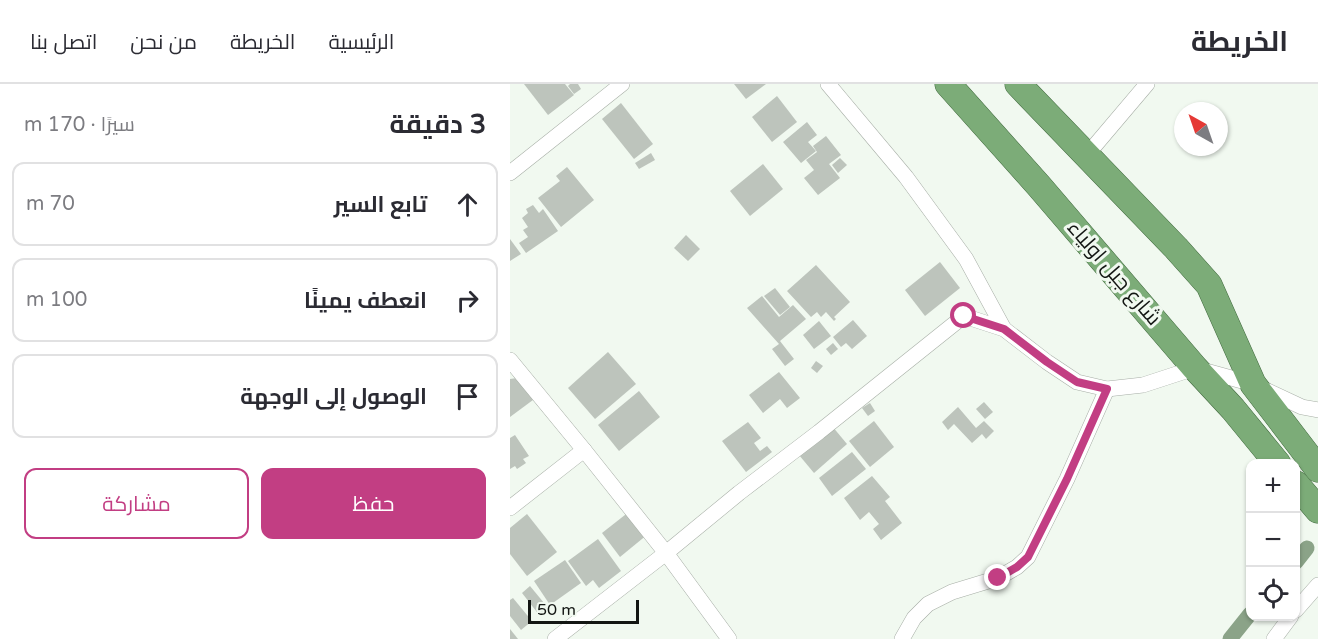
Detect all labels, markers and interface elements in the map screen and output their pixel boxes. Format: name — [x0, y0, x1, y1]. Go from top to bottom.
text: الخريطة — [1191, 25, 1288, 59]
text: اتصل بنا — [30, 30, 97, 55]
text: من نحن — [130, 30, 197, 55]
text: الخريطة — [230, 30, 295, 55]
text: الرئيسية — [328, 30, 394, 55]
north arrow — [1174, 102, 1228, 156]
text: 3 دقيقة — [389, 109, 486, 140]
text: سيرًا · 170 m — [24, 113, 135, 137]
icon: ahead — [451, 188, 484, 221]
text: 70 m — [26, 192, 75, 216]
text: تابع السير — [334, 192, 427, 218]
street label: شارع جبل اولياء — [1061, 215, 1166, 331]
icon: right — [451, 284, 484, 317]
text: 100 m — [26, 288, 87, 312]
text: انعطف يمينًا — [304, 288, 427, 314]
route start — [950, 302, 976, 328]
icon: arrive — [451, 380, 484, 413]
text: الوصول إلى الوجهة — [240, 384, 427, 410]
map controls — [1246, 459, 1300, 621]
button: + — [1246, 459, 1300, 513]
button: مشاركة — [24, 468, 249, 539]
button: حفظ — [261, 468, 486, 539]
button: − — [1246, 513, 1300, 567]
route end — [984, 564, 1010, 590]
button: locate — [1246, 567, 1300, 621]
scale bar — [528, 597, 639, 624]
text: 50 m — [537, 600, 576, 620]

